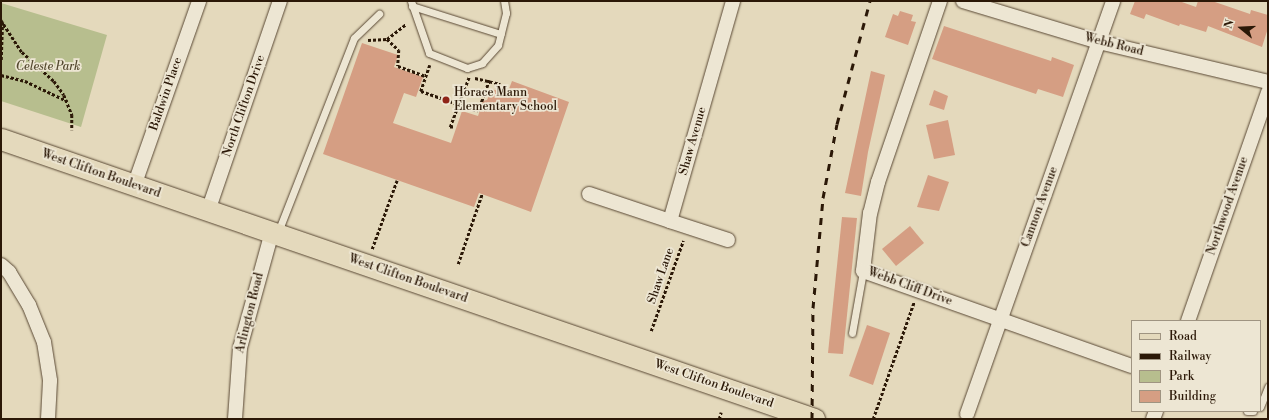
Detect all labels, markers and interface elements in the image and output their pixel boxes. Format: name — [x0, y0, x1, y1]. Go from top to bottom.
north arrow — [1221, 8, 1261, 48]
text: N — [1222, 18, 1238, 31]
street label: Webb Road — [1083, 31, 1145, 59]
street label: North Clifton Drive — [220, 53, 268, 159]
street label: Baldwin Place — [147, 55, 185, 133]
park label: Celeste Park — [16, 60, 80, 74]
place label: Horace Mann Elementary School — [454, 86, 557, 114]
marker: Horace Mann Elementary School — [441, 95, 451, 105]
street label: Shaw Avenue — [676, 105, 710, 177]
street label: West Clifton Boulevard — [40, 147, 162, 201]
street label: Northwood Avenue — [1204, 155, 1252, 257]
street label: Cannon Avenue — [1019, 165, 1061, 249]
street label: Shaw Lane — [645, 246, 677, 306]
street label: West Clifton Boulevard — [347, 252, 469, 306]
street label: Webb Cliff Drive — [866, 265, 954, 309]
street label: Arlington Road — [233, 271, 267, 355]
legend — [1131, 320, 1261, 412]
text: Road — [1169, 329, 1197, 344]
text: Railway — [1169, 349, 1211, 364]
street label: West Clifton Boulevard — [653, 357, 775, 411]
text: Park — [1169, 369, 1194, 384]
text: Building — [1169, 389, 1216, 404]

